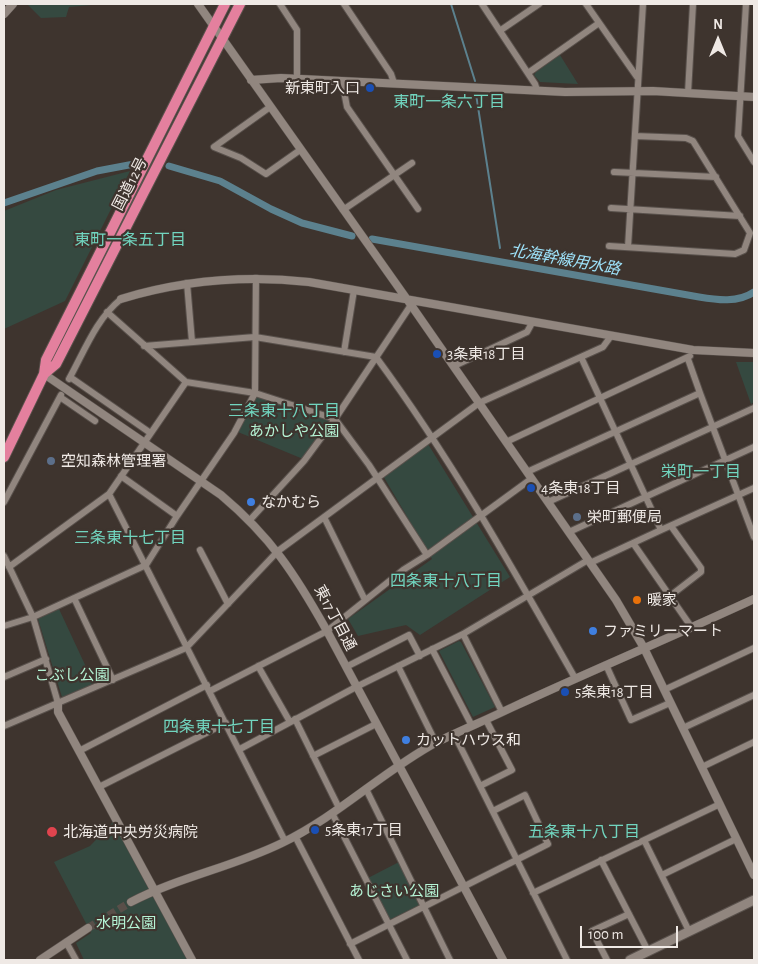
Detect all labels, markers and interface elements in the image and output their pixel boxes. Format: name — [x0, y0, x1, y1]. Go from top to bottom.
north arrow — [693, 15, 743, 65]
text: N — [713, 18, 723, 32]
place label: 新東町入口 — [285, 79, 360, 97]
marker: 新東町入口 — [364, 82, 376, 94]
district label: 東町一条六丁目 — [393, 92, 505, 112]
street label: 国道12号 — [109, 155, 151, 213]
district label: 東町一条五丁目 — [74, 230, 186, 250]
water label: 北海幹線用水路 — [508, 241, 622, 279]
place label: 3条東18丁目 — [447, 345, 525, 363]
marker: 3条東18丁目 — [431, 348, 443, 360]
district label: 三条東十八丁目 — [228, 401, 340, 421]
park label: あかしや公園 — [249, 422, 339, 440]
place label: 空知森林管理署 — [61, 452, 166, 470]
marker: 空知森林管理署 — [45, 455, 57, 467]
district label: 栄町一丁目 — [661, 462, 741, 482]
place label: 4条東18丁目 — [541, 479, 620, 497]
marker: 4条東18丁目 — [525, 482, 537, 494]
place label: なかむら — [261, 493, 321, 511]
marker: なかむら — [245, 496, 257, 508]
place label: 栄町郵便局 — [587, 508, 662, 526]
marker: 栄町郵便局 — [571, 511, 583, 523]
district label: 三条東十七丁目 — [74, 528, 186, 548]
district label: 四条東十八丁目 — [390, 571, 502, 591]
street label: 東17丁目通 — [310, 582, 360, 654]
place label: 暖家 — [647, 591, 677, 609]
marker: 暖家 — [631, 594, 643, 606]
place label: ファミリーマート — [603, 622, 723, 640]
marker: ファミリーマート — [587, 625, 599, 637]
park label: こぶし公園 — [35, 666, 109, 684]
place label: 5条東18丁目 — [575, 683, 654, 701]
marker: 5条東18丁目 — [559, 686, 571, 698]
district label: 四条東十七丁目 — [163, 717, 275, 737]
place label: カットハウス和 — [416, 731, 521, 749]
marker: カットハウス和 — [400, 734, 412, 746]
place label: 5条東17丁目 — [325, 821, 403, 839]
district label: 五条東十八丁目 — [528, 822, 640, 842]
place label: 北海道中央労災病院 — [63, 823, 198, 841]
marker: 5条東17丁目 — [309, 824, 321, 836]
marker: 北海道中央労災病院 — [45, 825, 59, 839]
park label: あじさい公園 — [349, 882, 439, 900]
park label: 水明公園 — [96, 914, 156, 932]
scale bar — [583, 916, 680, 948]
text: 100 m — [588, 927, 623, 942]

